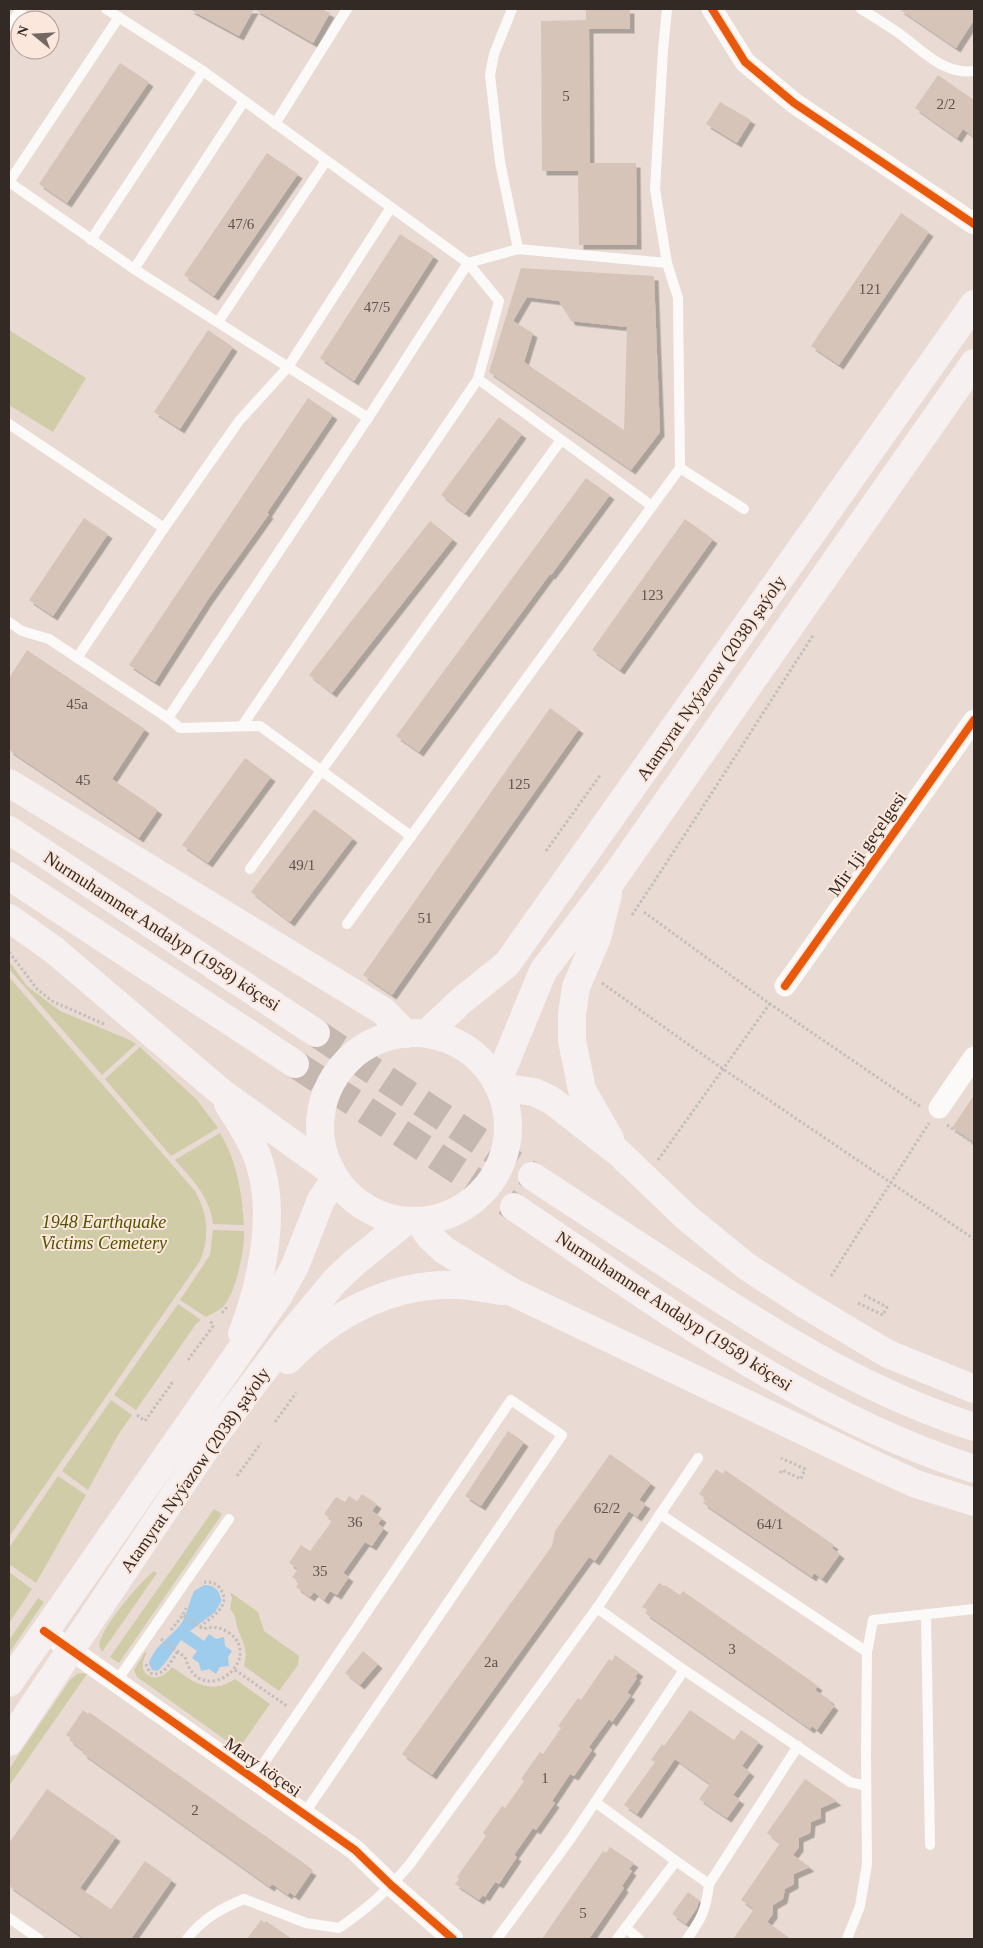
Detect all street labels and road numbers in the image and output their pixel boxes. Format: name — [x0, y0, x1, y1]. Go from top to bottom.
street label: Atamyrat Nyýazow (2038) şaýoly — [632, 572, 790, 785]
street label: Mir 1ji geçelgesi — [824, 788, 910, 900]
street label: Nurmuhammet Andalyp (1958) köçesi — [40, 847, 284, 1016]
street label: Nurmuhammet Andalyp (1958) köçesi — [552, 1227, 796, 1396]
street label: Atamyrat Nyýazow (2038) şaýoly — [116, 1364, 274, 1577]
street label: Mary köçesi — [221, 1733, 305, 1801]

